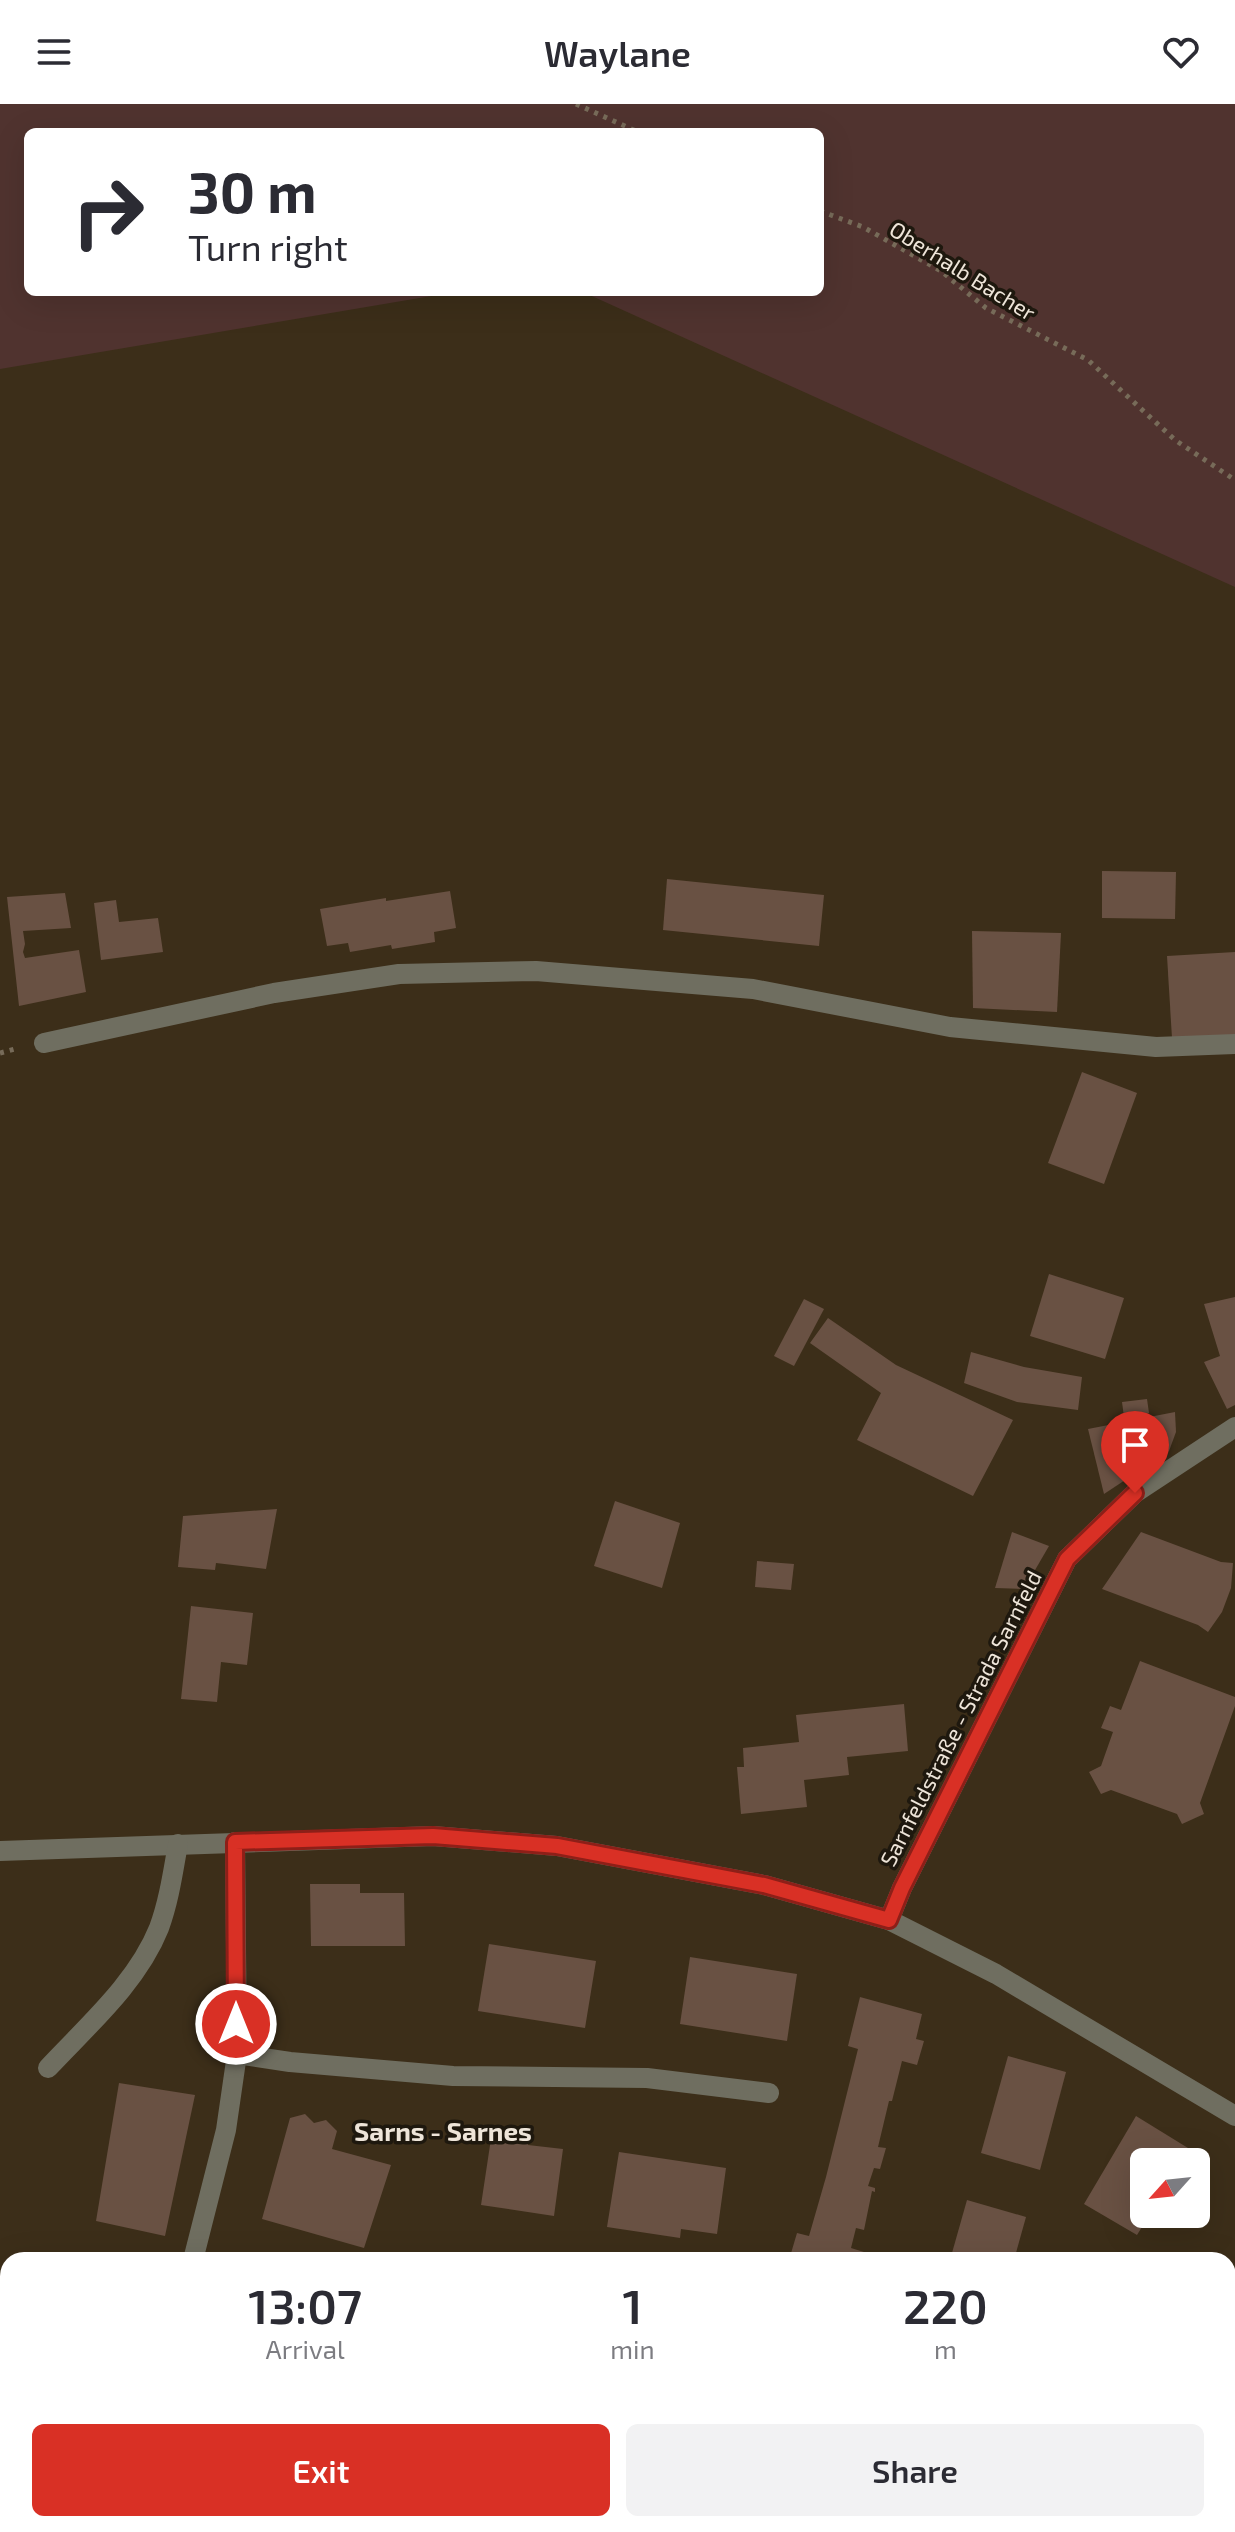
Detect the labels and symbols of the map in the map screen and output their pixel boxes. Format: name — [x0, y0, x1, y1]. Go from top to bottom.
street label: Oberhalb Bacher — [885, 215, 1041, 325]
pin — [1101, 1411, 1169, 1493]
street label: Sarnfeldstraße - Strada Sarnfeld — [874, 1566, 1046, 1870]
position arrow — [194, 1982, 278, 2066]
district label: Sarns - Sarnes — [354, 2115, 532, 2146]
north arrow — [1130, 2148, 1210, 2228]

